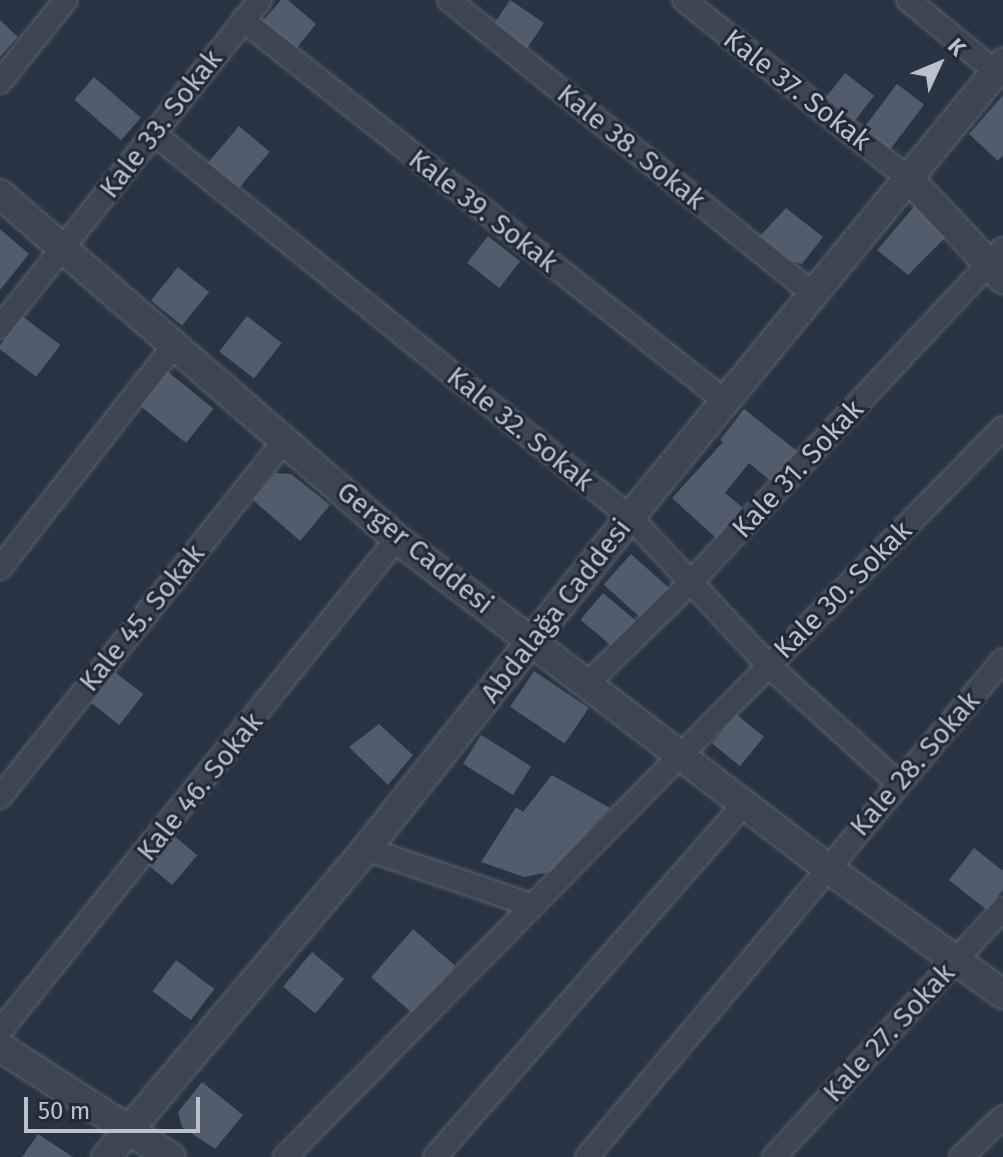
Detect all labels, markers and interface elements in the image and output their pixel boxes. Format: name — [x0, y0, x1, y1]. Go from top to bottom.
street label: Kale 37. Sokak — [717, 22, 877, 158]
north arrow — [899, 24, 979, 104]
text: K — [942, 33, 971, 61]
street label: Kale 33. Sokak — [93, 43, 229, 205]
street label: Kale 38. Sokak — [550, 77, 712, 217]
street label: Kale 39. Sokak — [402, 142, 564, 280]
street label: Kale 32. Sokak — [440, 360, 600, 498]
street label: Kale 31. Sokak — [725, 393, 871, 545]
street label: Gerger Caddesi — [330, 475, 500, 621]
street label: Abdalağa Caddesi — [474, 512, 638, 710]
street label: Kale 30. Sokak — [767, 514, 919, 666]
street label: Kale 45. Sokak — [72, 538, 212, 698]
street label: Kale 28. Sokak — [843, 685, 987, 843]
street label: Kale 46. Sokak — [130, 706, 270, 868]
street label: Kale 27. Sokak — [816, 957, 962, 1109]
scale bar — [28, 1081, 204, 1131]
text: 50 m — [38, 1097, 90, 1125]

